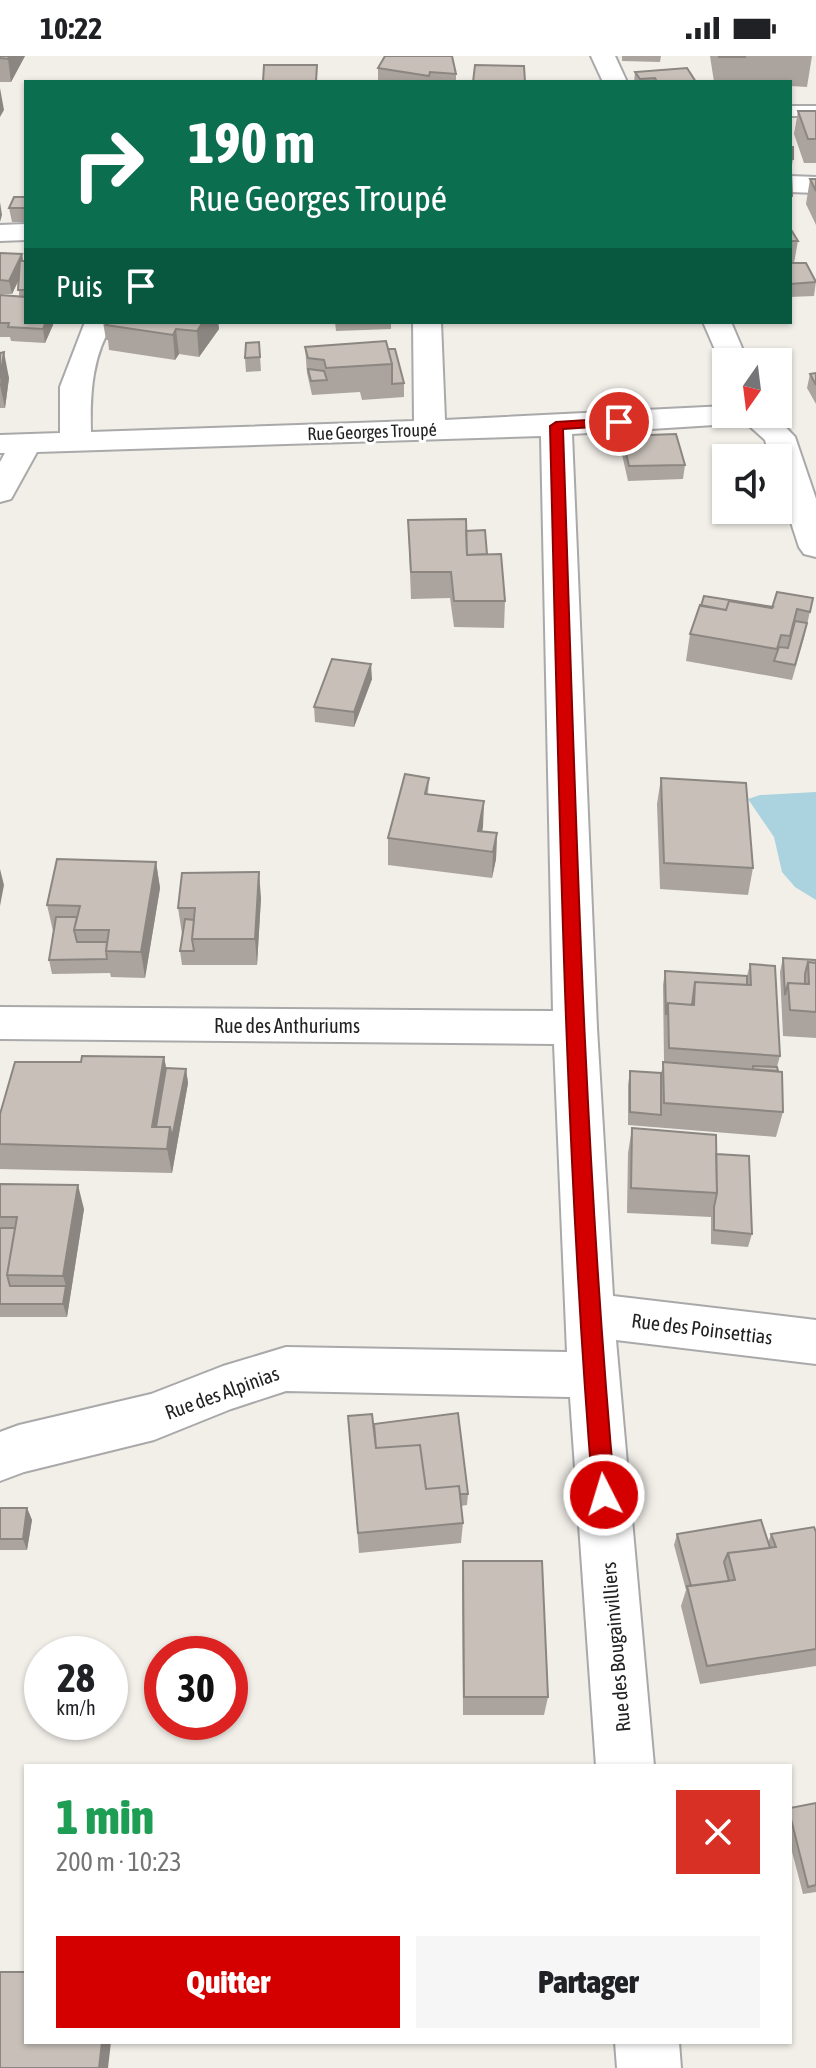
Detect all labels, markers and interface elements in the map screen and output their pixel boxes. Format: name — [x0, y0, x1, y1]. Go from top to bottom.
text: 10:22 — [40, 11, 102, 45]
text: 190 m — [188, 111, 315, 175]
icon: right — [56, 112, 160, 216]
text: Rue Georges Troupé — [188, 177, 447, 219]
icon: arrive — [119, 264, 163, 308]
text: Puis — [56, 269, 103, 303]
north arrow — [712, 348, 792, 428]
map controls — [712, 348, 792, 524]
pin — [585, 388, 653, 456]
icon: arrive — [597, 400, 641, 444]
street label: Rue Georges Troupé — [307, 419, 437, 444]
button: sound — [712, 444, 792, 524]
street label: Rue des Anthuriums — [214, 1014, 360, 1037]
street label: Rue des Poinsettias — [630, 1308, 774, 1349]
street label: Rue des Alpinias — [162, 1361, 282, 1424]
position arrow — [562, 1453, 646, 1537]
street label: Rue des Bougainvilliers — [597, 1561, 634, 1733]
speed limit sign: 30 — [144, 1636, 248, 1740]
text: 28 — [57, 1655, 95, 1700]
text: km/h — [56, 1696, 96, 1719]
text: 1 min — [56, 1789, 154, 1844]
button: close — [676, 1790, 760, 1874]
text: 200 m · 10:23 — [56, 1847, 182, 1877]
button: Quitter — [56, 1936, 400, 2028]
button: Partager — [416, 1936, 760, 2028]

